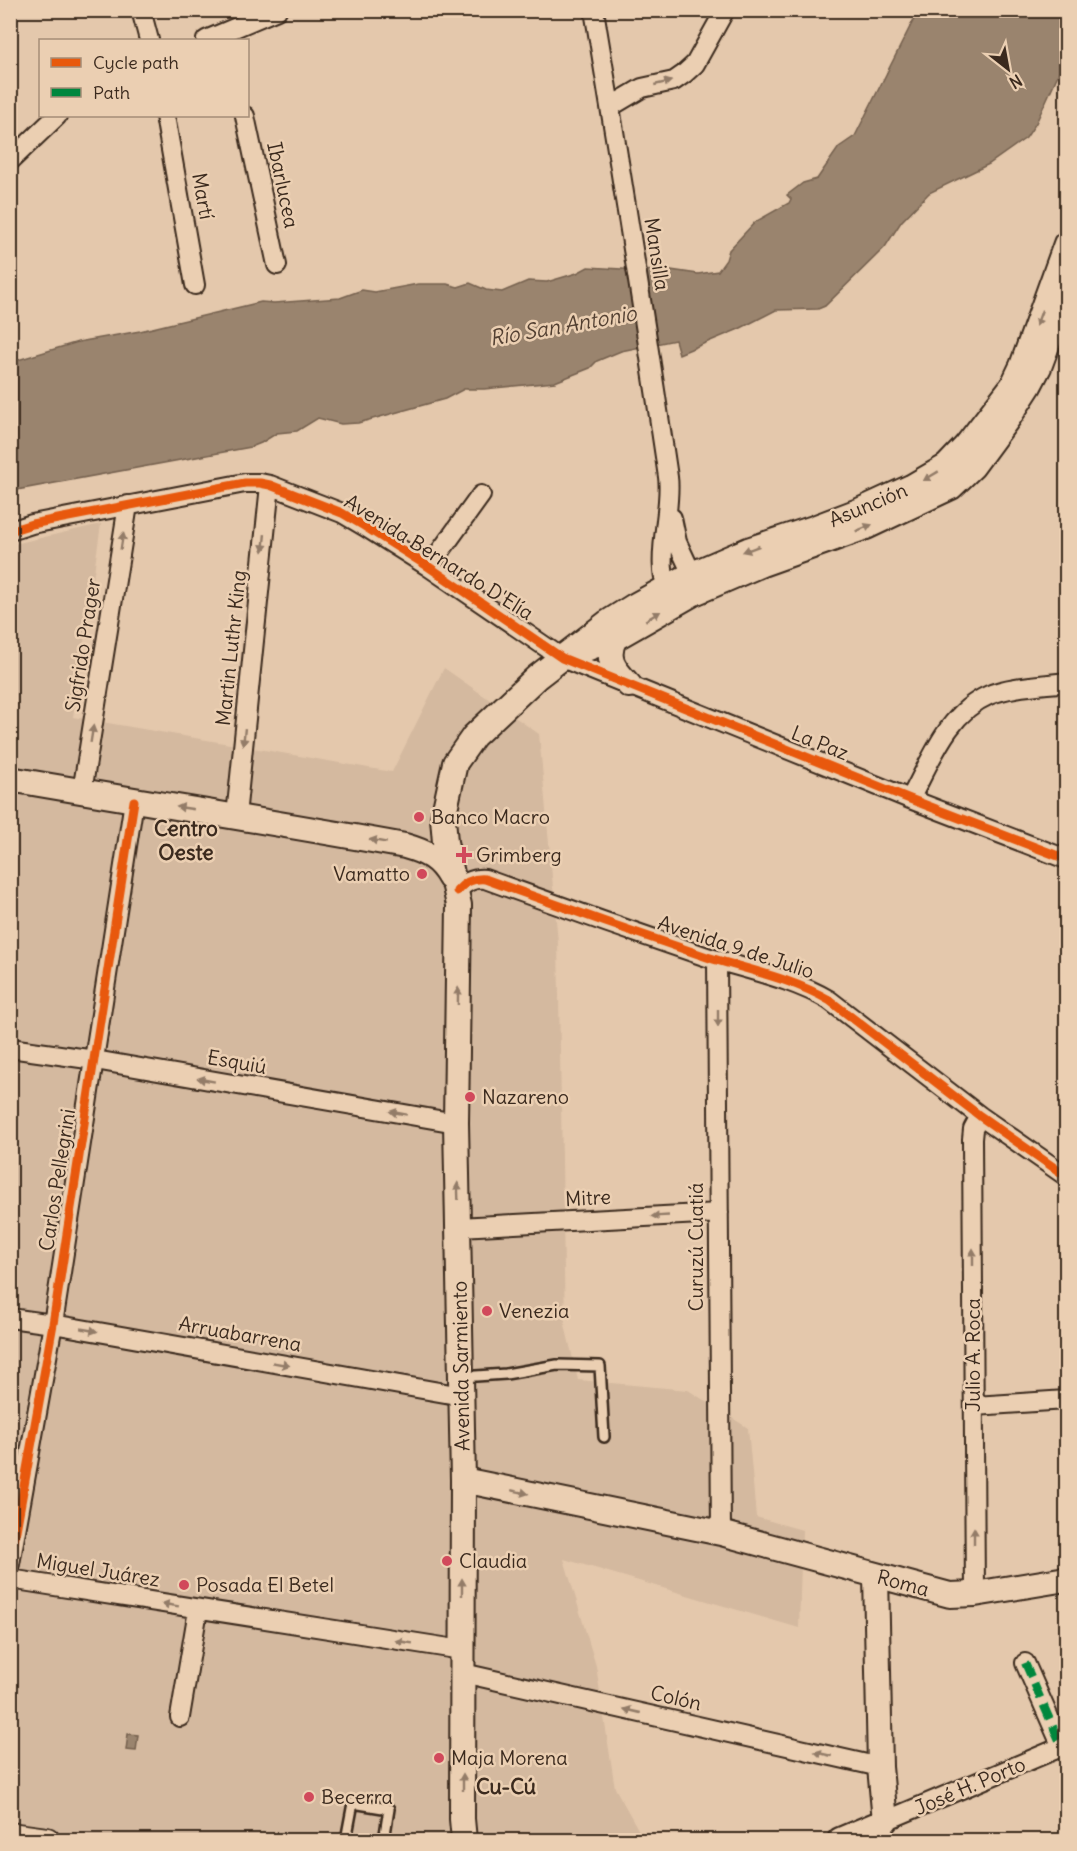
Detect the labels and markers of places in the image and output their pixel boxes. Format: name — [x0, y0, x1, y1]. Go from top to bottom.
place label: Banco Macro — [431, 804, 550, 829]
marker: Banco Macro — [412, 810, 426, 824]
place label: Grimberg — [476, 842, 562, 867]
marker: Grimberg — [457, 848, 471, 862]
place label: Vamatto — [333, 861, 410, 886]
marker: Vamatto — [415, 867, 429, 881]
place label: Nazareno — [482, 1084, 569, 1109]
marker: Nazareno — [463, 1090, 477, 1104]
place label: Venezia — [499, 1298, 569, 1323]
marker: Venezia — [480, 1304, 494, 1318]
place label: Claudia — [459, 1548, 527, 1573]
marker: Claudia — [440, 1554, 454, 1568]
place label: Posada El Betel — [196, 1572, 334, 1597]
marker: Posada El Betel — [177, 1578, 191, 1592]
place label: Maja Morena — [451, 1745, 568, 1770]
marker: Maja Morena — [432, 1751, 446, 1765]
place label: Becerra — [321, 1784, 393, 1809]
marker: Becerra — [302, 1790, 316, 1804]

